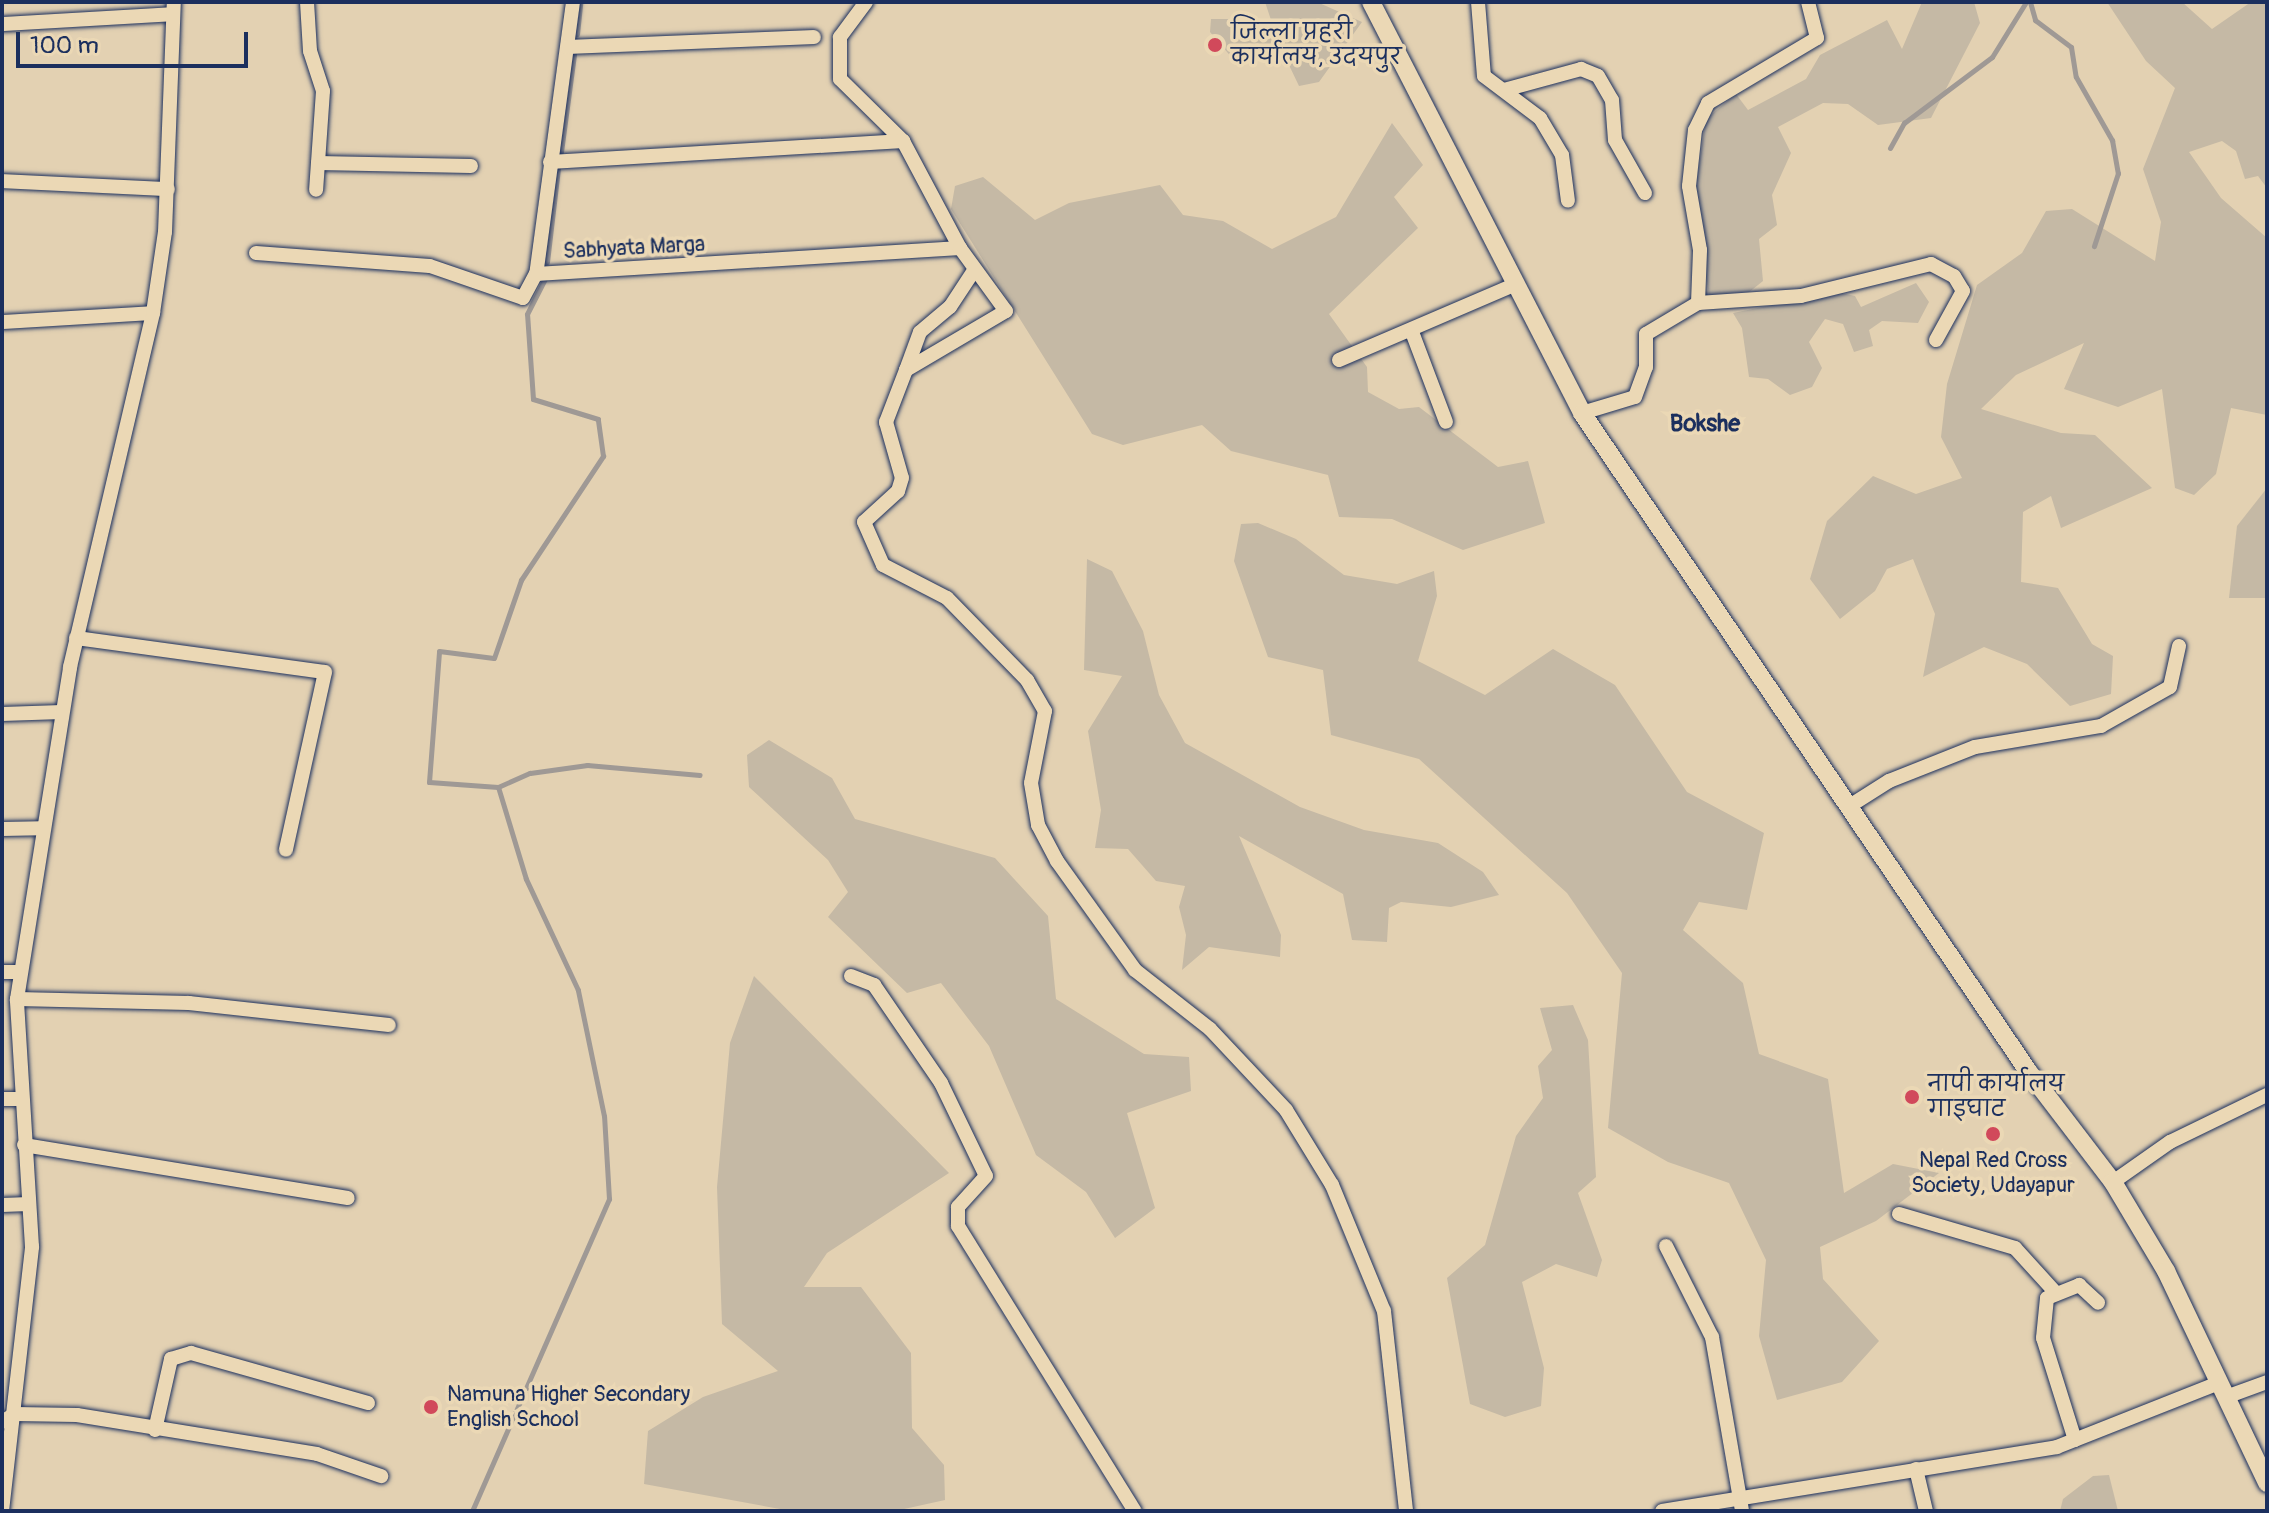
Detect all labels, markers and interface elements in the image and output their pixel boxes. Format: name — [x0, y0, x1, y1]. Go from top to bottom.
scale bar — [20, 16, 252, 66]
place label: जिल्ला प्रहरी कार्यालय, उदयपुर — [1231, 19, 1402, 70]
text: 100 m — [30, 31, 99, 60]
marker: जिल्ला प्रहरी कार्यालय, उदयपुर — [1206, 36, 1224, 54]
street label: Sabhyata Marga — [562, 231, 706, 265]
district label: Bokshe — [1670, 410, 1740, 438]
place label: नापी कार्यालय गाइघाट — [1928, 1071, 2064, 1122]
marker: नापी कार्यालय गाइघाट — [1903, 1088, 1921, 1106]
marker: Nepal Red Cross Society, Udayapur — [1984, 1125, 2002, 1143]
place label: Nepal Red Cross Society, Udayapur — [1911, 1147, 2075, 1198]
place label: Namuna Higher Secondary English School — [447, 1381, 690, 1432]
marker: Namuna Higher Secondary English School — [422, 1398, 440, 1416]

